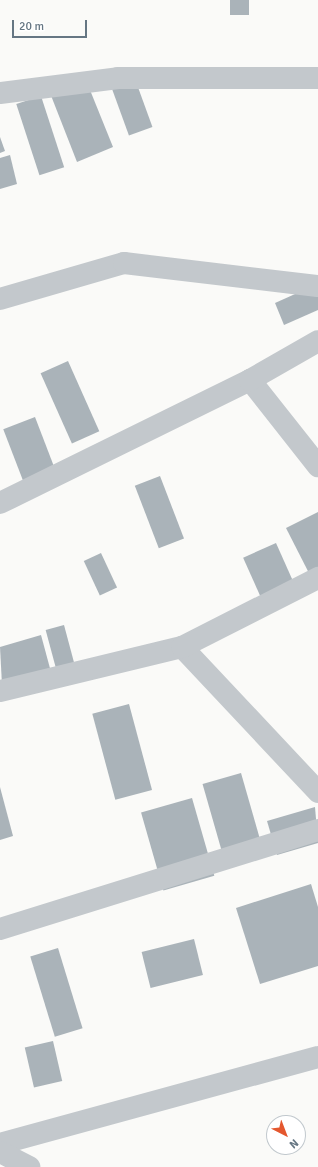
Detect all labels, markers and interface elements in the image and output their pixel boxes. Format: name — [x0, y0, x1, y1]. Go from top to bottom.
scale bar — [14, 12, 89, 38]
text: 20 m — [19, 19, 44, 34]
north arrow — [266, 1115, 306, 1155]
text: N — [287, 1136, 301, 1151]

